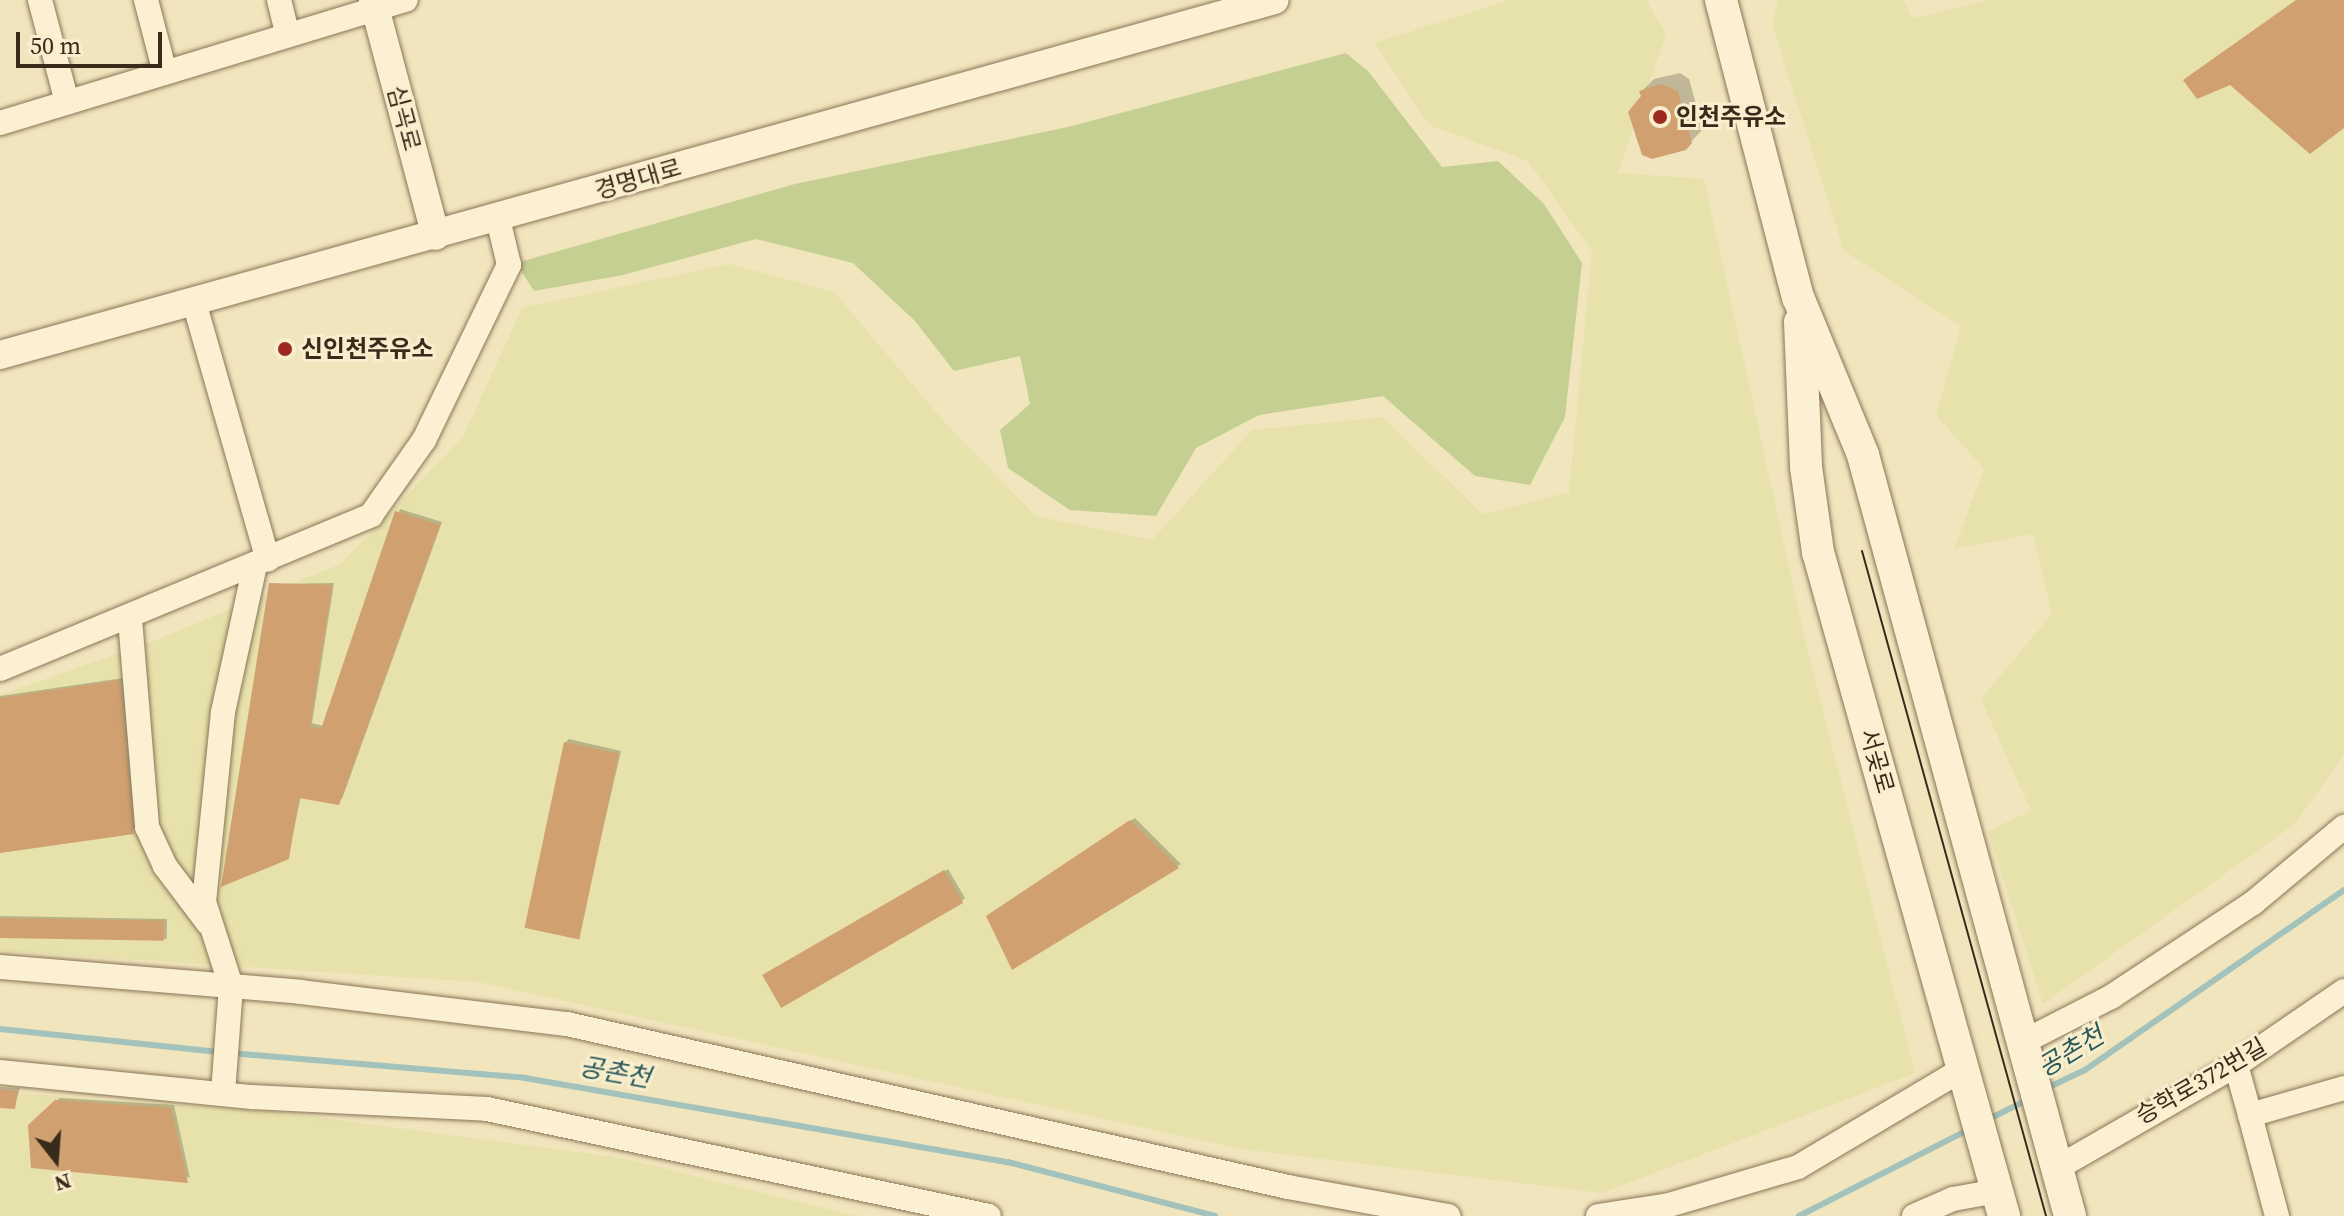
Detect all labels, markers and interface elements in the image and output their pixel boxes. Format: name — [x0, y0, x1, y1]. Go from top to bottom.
scale bar — [20, 16, 166, 66]
text: 50 m — [30, 29, 81, 62]
street label: 심곡로 — [382, 82, 426, 154]
place label: 인천주유소 — [1676, 103, 1786, 131]
marker: 인천주유소 — [1651, 108, 1669, 126]
street label: 경명대로 — [592, 153, 684, 205]
place label: 신인천주유소 — [301, 335, 433, 363]
marker: 신인천주유소 — [276, 340, 294, 358]
street label: 서곶로 — [1854, 725, 1900, 797]
water label: 공촌천 — [2032, 1020, 2110, 1084]
street label: 승학로372번길 — [2130, 1032, 2272, 1130]
water label: 공촌천 — [577, 1051, 653, 1095]
north arrow — [16, 1120, 96, 1200]
text: N — [51, 1166, 75, 1200]

